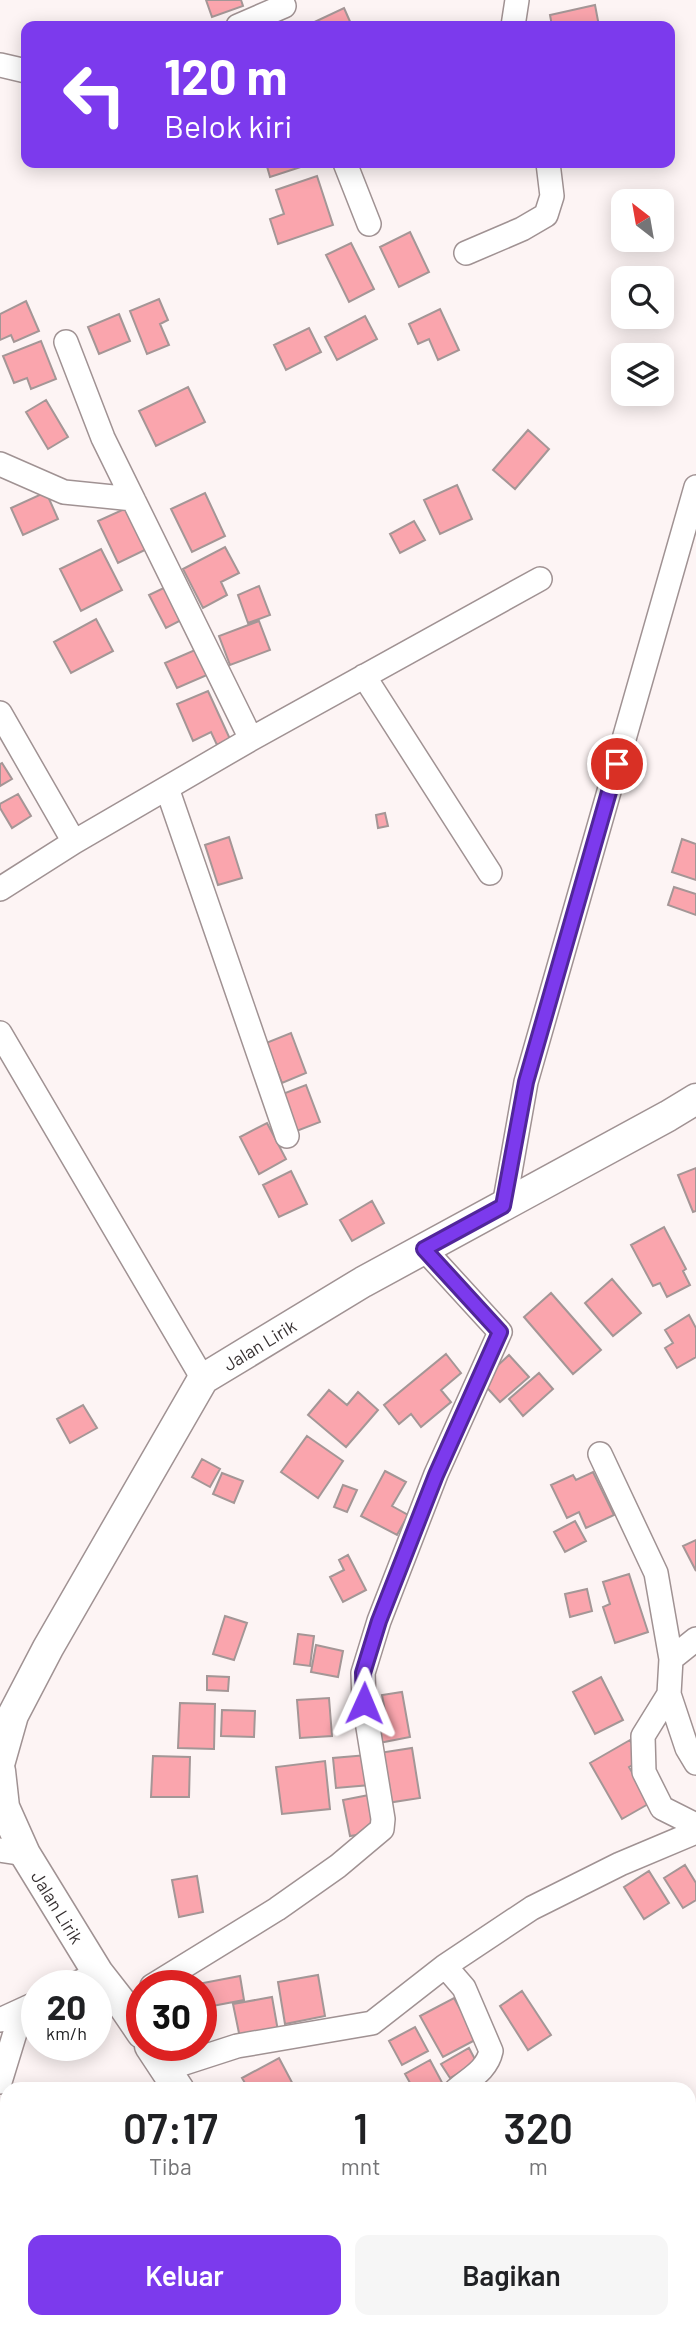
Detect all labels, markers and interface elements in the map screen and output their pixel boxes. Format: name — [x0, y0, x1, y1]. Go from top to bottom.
text: 120 m — [164, 46, 287, 105]
icon: left — [49, 49, 140, 140]
text: Belok kiri — [164, 106, 292, 144]
north arrow — [611, 189, 674, 252]
map controls — [611, 189, 674, 406]
button: search — [611, 266, 674, 329]
button: layers — [611, 343, 674, 406]
pin — [587, 734, 647, 794]
icon: arrive — [598, 745, 636, 783]
street label: Jalan Lirik — [219, 1314, 300, 1375]
position arrow — [327, 1666, 401, 1740]
street label: Jalan Lirik — [27, 1867, 88, 1947]
speed limit sign: 30 — [126, 1970, 217, 2061]
text: 20 — [47, 1985, 86, 2027]
text: km/h — [46, 2022, 87, 2044]
text: 07:17 — [123, 2102, 218, 2152]
text: 1 — [353, 2102, 368, 2152]
text: 320 — [504, 2102, 573, 2152]
text: Tiba — [149, 2152, 192, 2180]
text: mnt — [341, 2152, 381, 2180]
text: m — [529, 2152, 548, 2180]
button: Keluar — [28, 2235, 341, 2315]
button: Bagikan — [355, 2235, 668, 2315]

